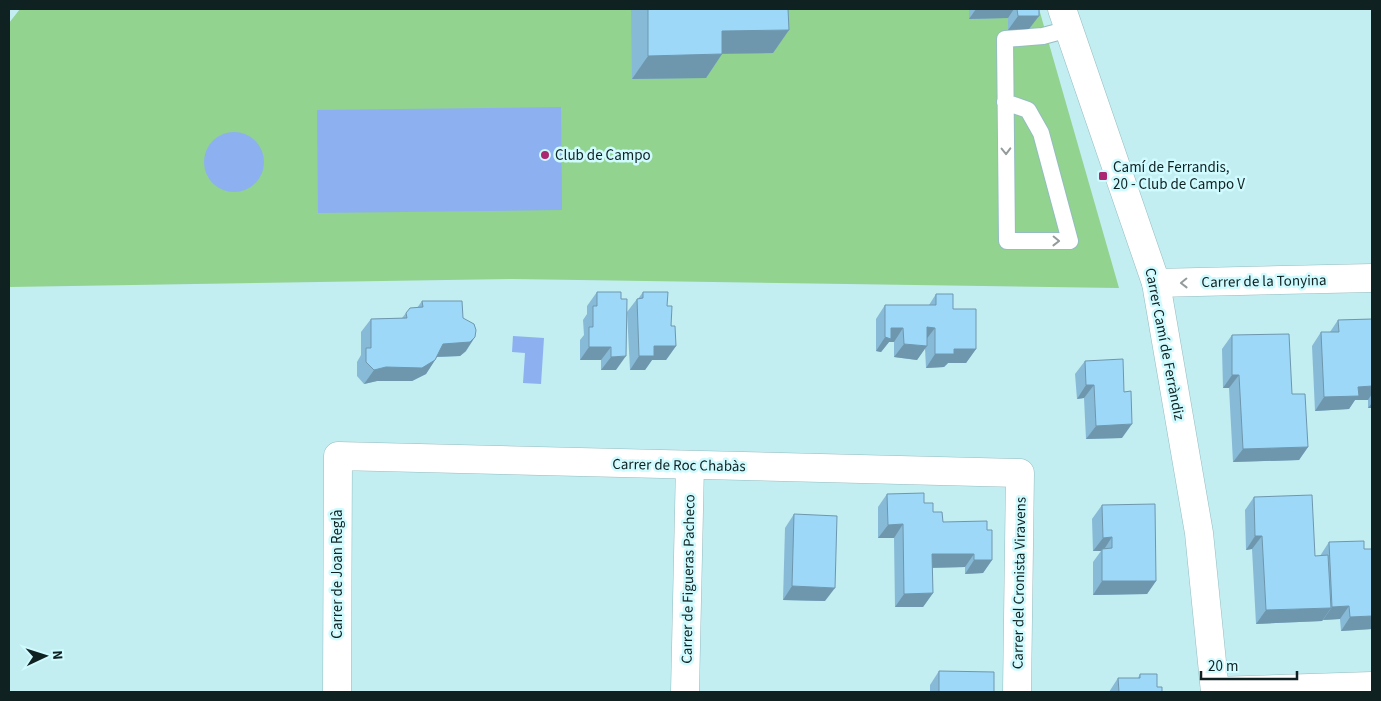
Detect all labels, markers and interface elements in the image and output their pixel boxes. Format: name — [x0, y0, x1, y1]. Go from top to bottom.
place label: Club de Campo — [555, 145, 651, 166]
one-way arrow — [1001, 147, 1011, 155]
marker: Club de Campo — [539, 149, 551, 161]
place label: Camí de Ferrandis, 20 - Club de Campo V — [1113, 157, 1245, 195]
marker: Camí de Ferrandis, 20 - Club de Campo V — [1097, 170, 1109, 182]
one-way arrow — [1052, 236, 1060, 246]
street label: Carrer Camí de Ferràndiz — [1139, 266, 1190, 422]
street label: Carrer de la Tonyina — [1201, 270, 1327, 293]
one-way arrow — [1179, 278, 1187, 288]
street label: Carrer de Roc Chabàs — [612, 454, 746, 477]
street label: Carrer de Figueras Pacheco — [677, 494, 700, 664]
street label: Carrer del Cronista Viravens — [1007, 497, 1032, 669]
street label: Carrer de Joan Reglà — [327, 509, 348, 639]
north arrow — [20, 631, 70, 681]
scale bar — [1201, 648, 1297, 680]
text: N — [47, 650, 67, 661]
text: 20 m — [1208, 656, 1238, 677]

